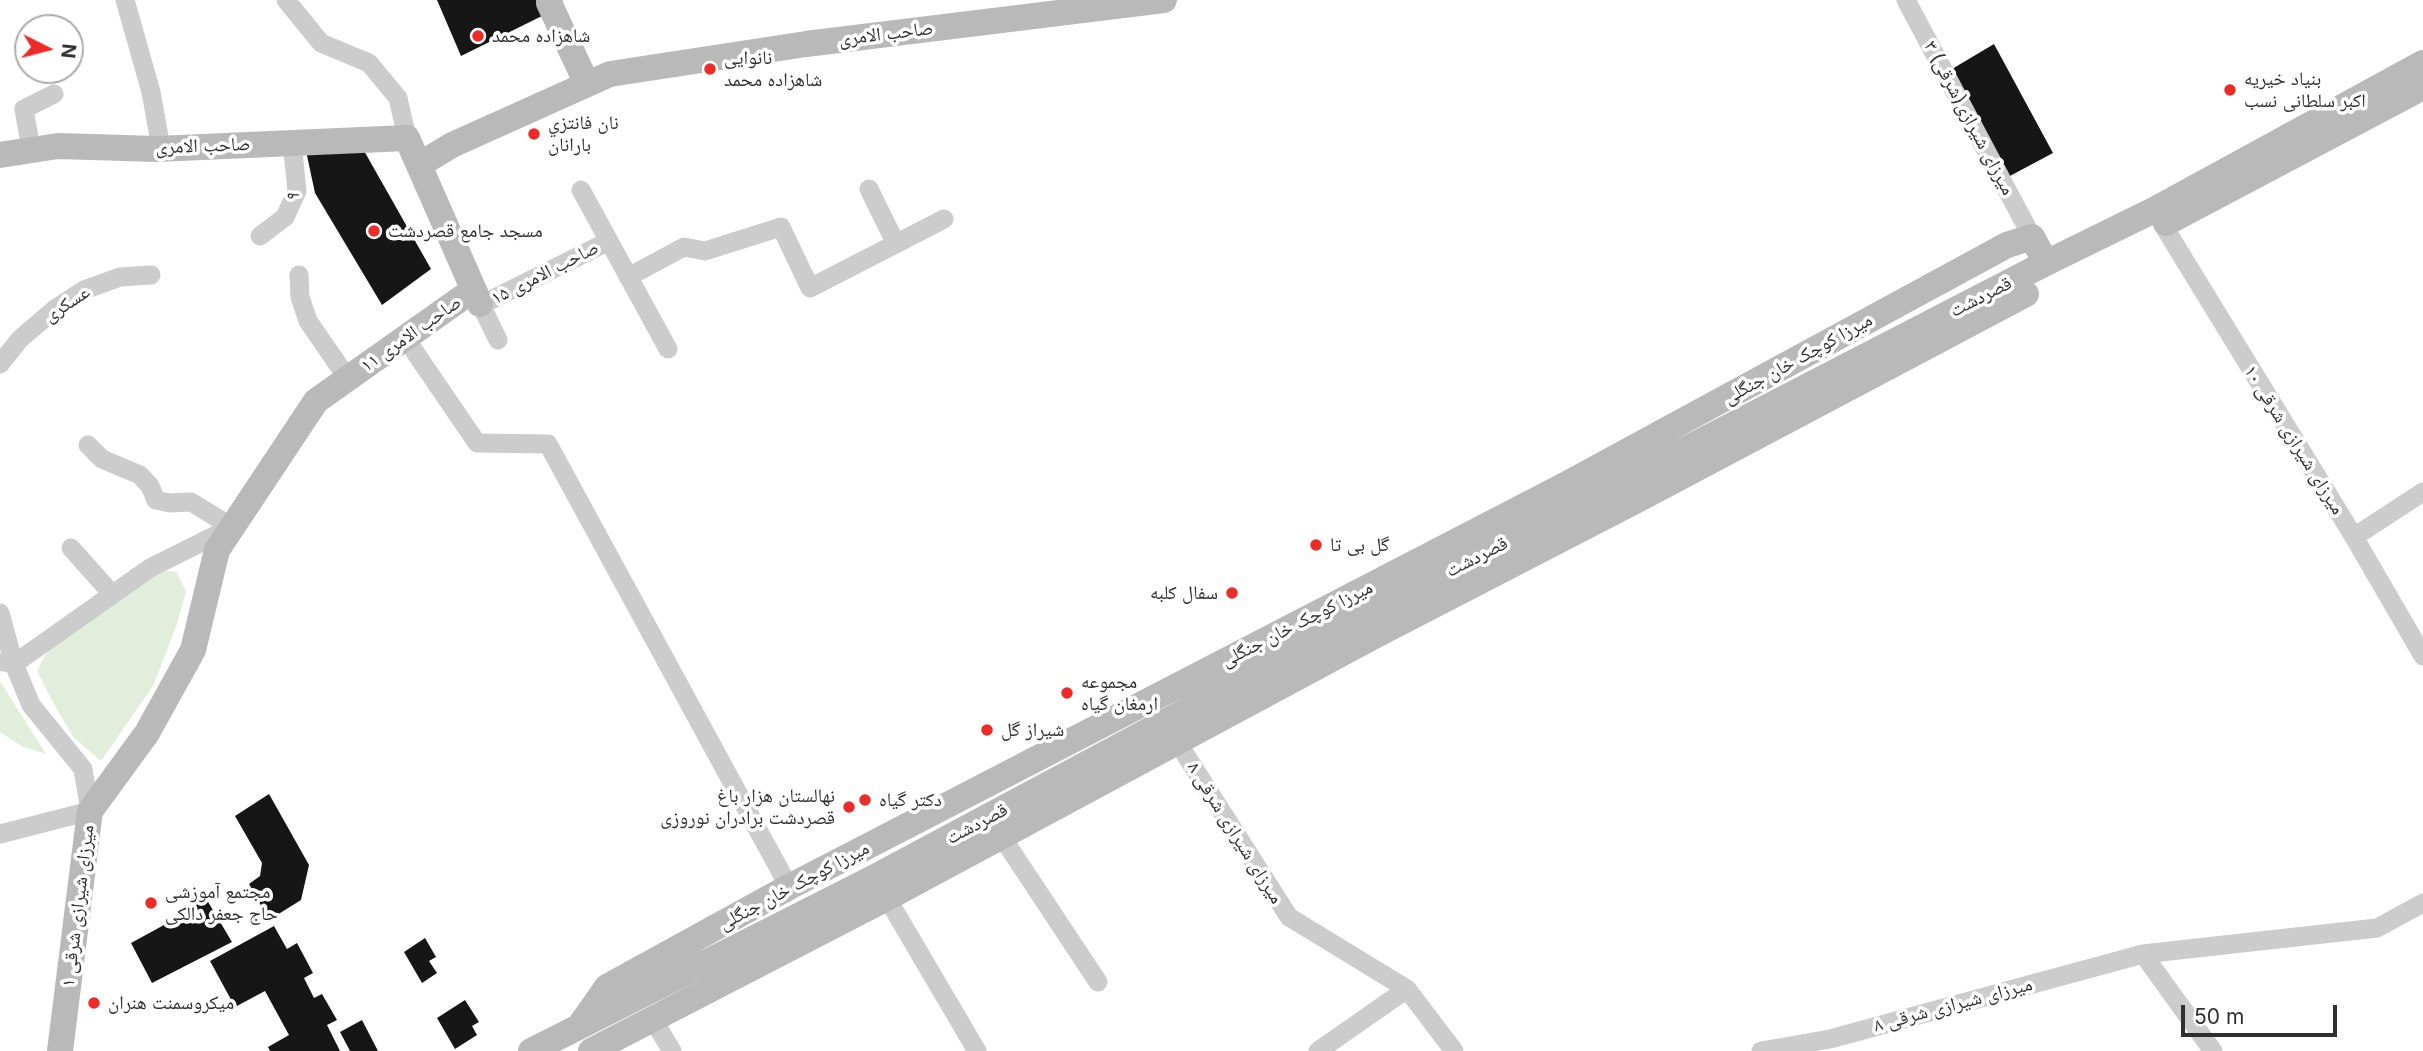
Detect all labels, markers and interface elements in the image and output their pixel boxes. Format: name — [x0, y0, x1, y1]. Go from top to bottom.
north arrow — [14, 14, 84, 84]
street label: صاحب الامری — [837, 17, 935, 51]
place label: شاهزاده محمد — [492, 25, 590, 47]
marker: شاهزاده محمد — [470, 28, 486, 44]
street label: ۳ میرزای شیرازی(شرقی) — [1919, 37, 2019, 199]
text: N — [56, 43, 81, 59]
place label: نانوایی شاهزاده محمد — [724, 47, 822, 91]
marker: نانوایی شاهزاده محمد — [702, 61, 718, 77]
place label: بنیاد خیریه اکبر سلطانی نسب — [2244, 68, 2366, 112]
marker: بنیاد خیریه اکبر سلطانی نسب — [2222, 82, 2238, 98]
place label: نان فانتزي بارانان — [548, 112, 619, 156]
marker: نان فانتزي بارانان — [526, 126, 542, 142]
street label: صاحب الامری — [155, 133, 251, 159]
street label: ۹ — [281, 189, 305, 203]
place label: مسجد جامع قصردشت — [388, 220, 543, 242]
marker: مسجد جامع قصردشت — [366, 223, 382, 239]
street label: ۱۵ صاحب الامری — [487, 236, 603, 310]
street label: قصردشت — [1946, 272, 2016, 322]
street label: عسکری — [40, 281, 94, 327]
street label: ۱۱ صاحب الامری — [356, 291, 466, 377]
street label: میرزا کوچک خان جنگلی — [1720, 309, 1876, 409]
street label: ۱۰ میرزای شیرازی شرقی — [2239, 361, 2349, 519]
street label: قصردشت — [1442, 532, 1512, 582]
place label: گل بی تا — [1330, 534, 1389, 556]
marker: گل بی تا — [1308, 537, 1324, 553]
street label: میرزا کوچک خان جنگلی — [1218, 576, 1376, 672]
place label: سفال کلبه — [1150, 582, 1218, 604]
marker: سفال کلبه — [1224, 585, 1240, 601]
place label: مجموعه ارمغان گیاه — [1081, 671, 1158, 715]
marker: مجموعه ارمغان گیاه — [1059, 685, 1075, 701]
place label: شیراز گل — [1001, 719, 1064, 741]
marker: شیراز گل — [979, 722, 995, 738]
street label: ۸ میرزای شیرازی شرقی — [1182, 758, 1288, 908]
place label: نهالستان هزار باغ قصردشت برادران نوروزی — [660, 785, 835, 829]
place label: دکتر گیاه — [879, 789, 942, 811]
marker: دکتر گیاه — [857, 792, 873, 808]
street label: قصردشت — [942, 798, 1012, 850]
marker: نهالستان هزار باغ قصردشت برادران نوروزی — [841, 799, 857, 815]
street label: ۱ میرزای شیرازی شرقی — [57, 824, 99, 988]
street label: میرزا کوچک خان جنگلی — [715, 837, 873, 935]
place label: مجتمع آموزشی حاج جعفر دالکی — [165, 881, 278, 925]
marker: مجتمع آموزشی حاج جعفر دالکی — [143, 895, 159, 911]
street label: ۸ میرزای شیرازی شرقی — [1871, 973, 2035, 1037]
place label: میکروسمنت هنران — [108, 992, 234, 1014]
scale bar — [2185, 992, 2341, 1036]
marker: میکروسمنت هنران — [86, 995, 102, 1011]
text: 50 m — [2194, 1004, 2244, 1029]

